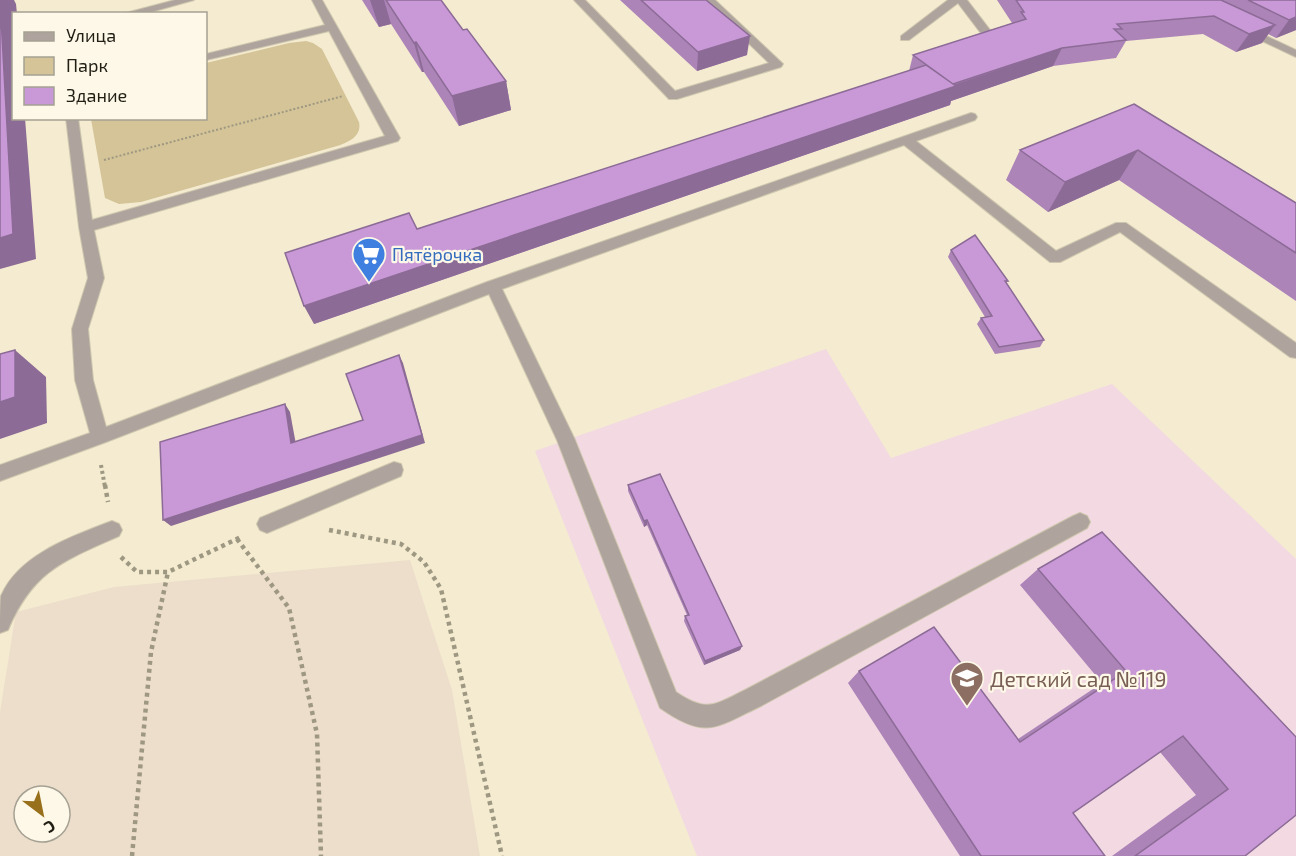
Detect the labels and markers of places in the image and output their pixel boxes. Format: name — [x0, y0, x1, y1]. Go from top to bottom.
supermarket icon: Пятёрочка — [351, 236, 387, 283]
place label: Пятёрочка — [392, 243, 482, 265]
school or university icon: Детский сад №119 — [949, 660, 985, 707]
place label: Детский сад №119 — [990, 666, 1167, 691]

